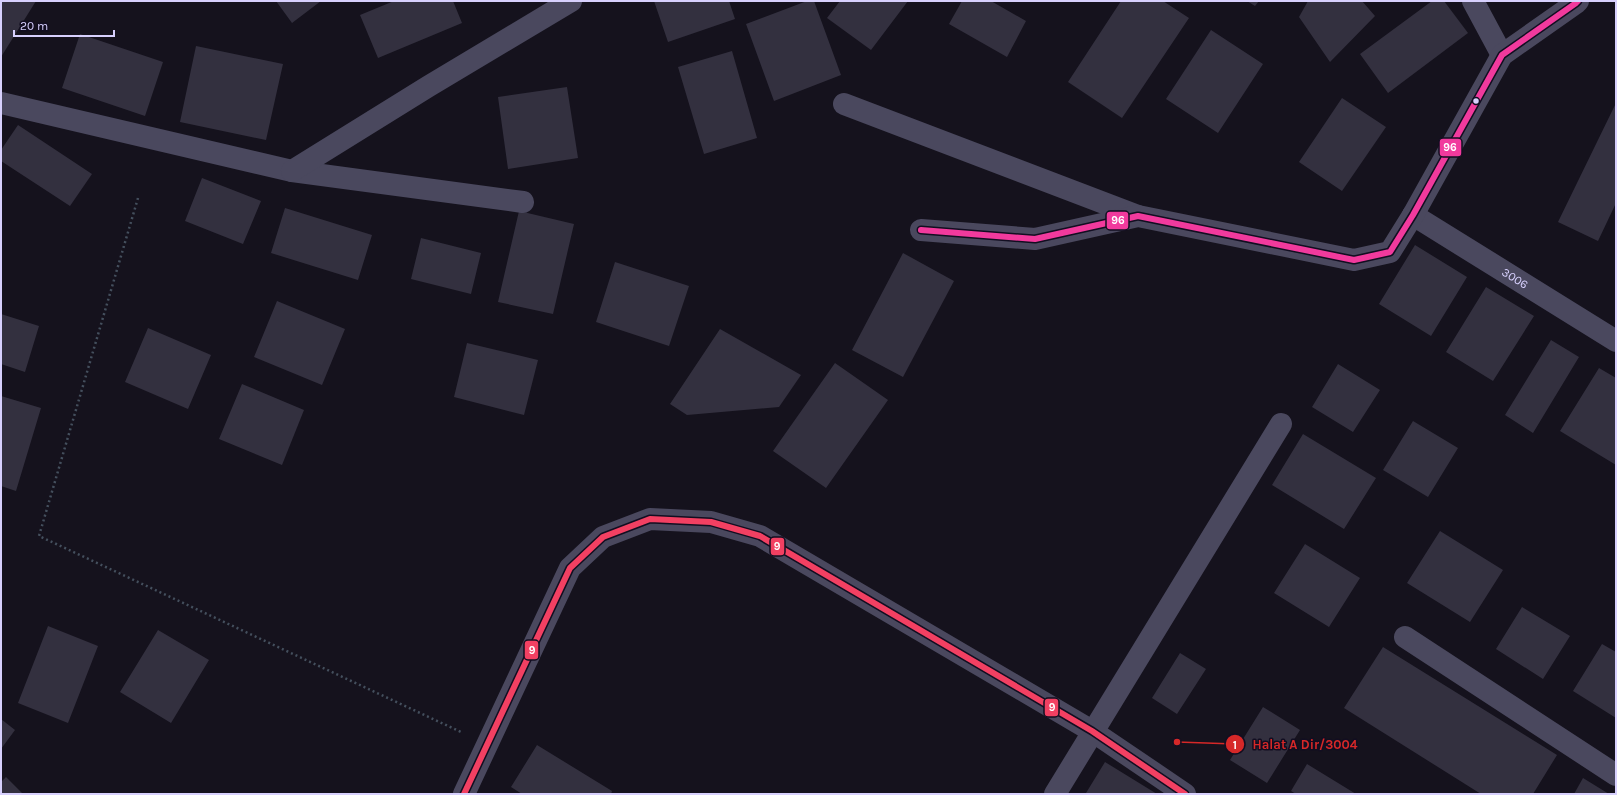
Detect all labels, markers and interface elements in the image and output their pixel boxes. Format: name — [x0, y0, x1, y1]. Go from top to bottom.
scale bar — [14, 12, 114, 38]
text: 20 m — [20, 19, 48, 33]
unlabelled marker — [1471, 96, 1481, 106]
line badge: 96 — [1439, 138, 1462, 157]
text: 96 — [1443, 141, 1457, 154]
line badge: 96 — [1106, 211, 1129, 230]
text: 96 — [1111, 214, 1125, 227]
street label: 3006 — [1499, 265, 1531, 292]
line badge: 9 — [770, 537, 785, 556]
text: 9 — [774, 540, 781, 553]
line badge: 9 — [524, 640, 539, 660]
text: 9 — [529, 644, 536, 657]
line badge: 9 — [1044, 698, 1059, 717]
text: 9 — [1049, 701, 1056, 714]
callout: Halat A Dir/3004 — [1225, 732, 1366, 757]
text: Halat A Dir/3004 — [1253, 737, 1358, 752]
text: 1 — [1233, 738, 1237, 752]

